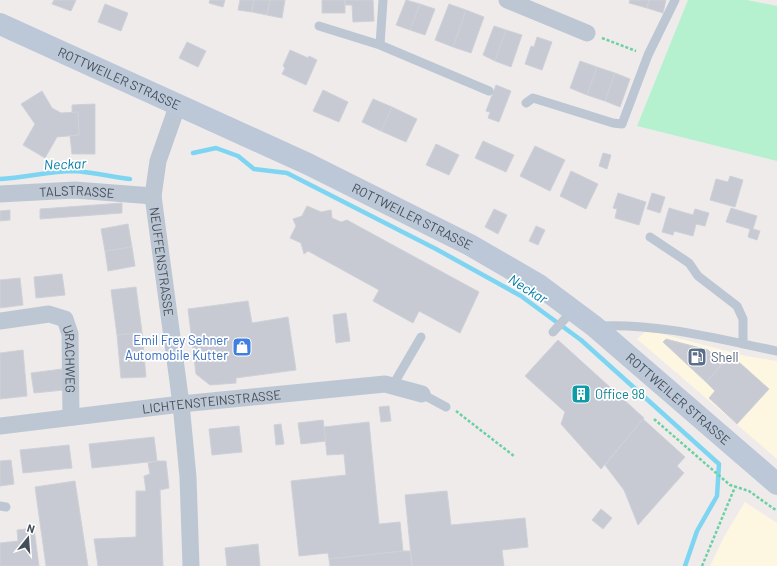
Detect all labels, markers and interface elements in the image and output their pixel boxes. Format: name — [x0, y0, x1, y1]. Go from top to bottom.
street label: ROTTWEILER STRASSE — [56, 43, 183, 113]
water label: Neckar — [43, 154, 88, 173]
street label: ROTTWEILER STRASSE — [349, 179, 475, 253]
street label: TALSTRASSE — [39, 182, 115, 201]
street label: NEUFFENSTRASSE — [147, 206, 177, 317]
water label: Neckar — [506, 270, 552, 308]
street label: URACHWEG — [60, 323, 79, 393]
place label: Emil Frey Sehner Automobile Kutter — [125, 332, 228, 363]
shop icon: Emil Frey Sehner Automobile Kutter — [231, 336, 253, 358]
fuel station icon: Shell — [686, 346, 708, 368]
street label: ROTTWEILER STRASSE — [623, 349, 734, 448]
place label: Shell — [711, 349, 738, 365]
building icon: Office 98 — [570, 383, 592, 405]
street label: LICHTENSTEINSTRASSE — [141, 386, 282, 417]
place label: Office 98 — [595, 386, 645, 402]
north arrow — [8, 518, 48, 558]
text: N — [26, 521, 36, 535]

